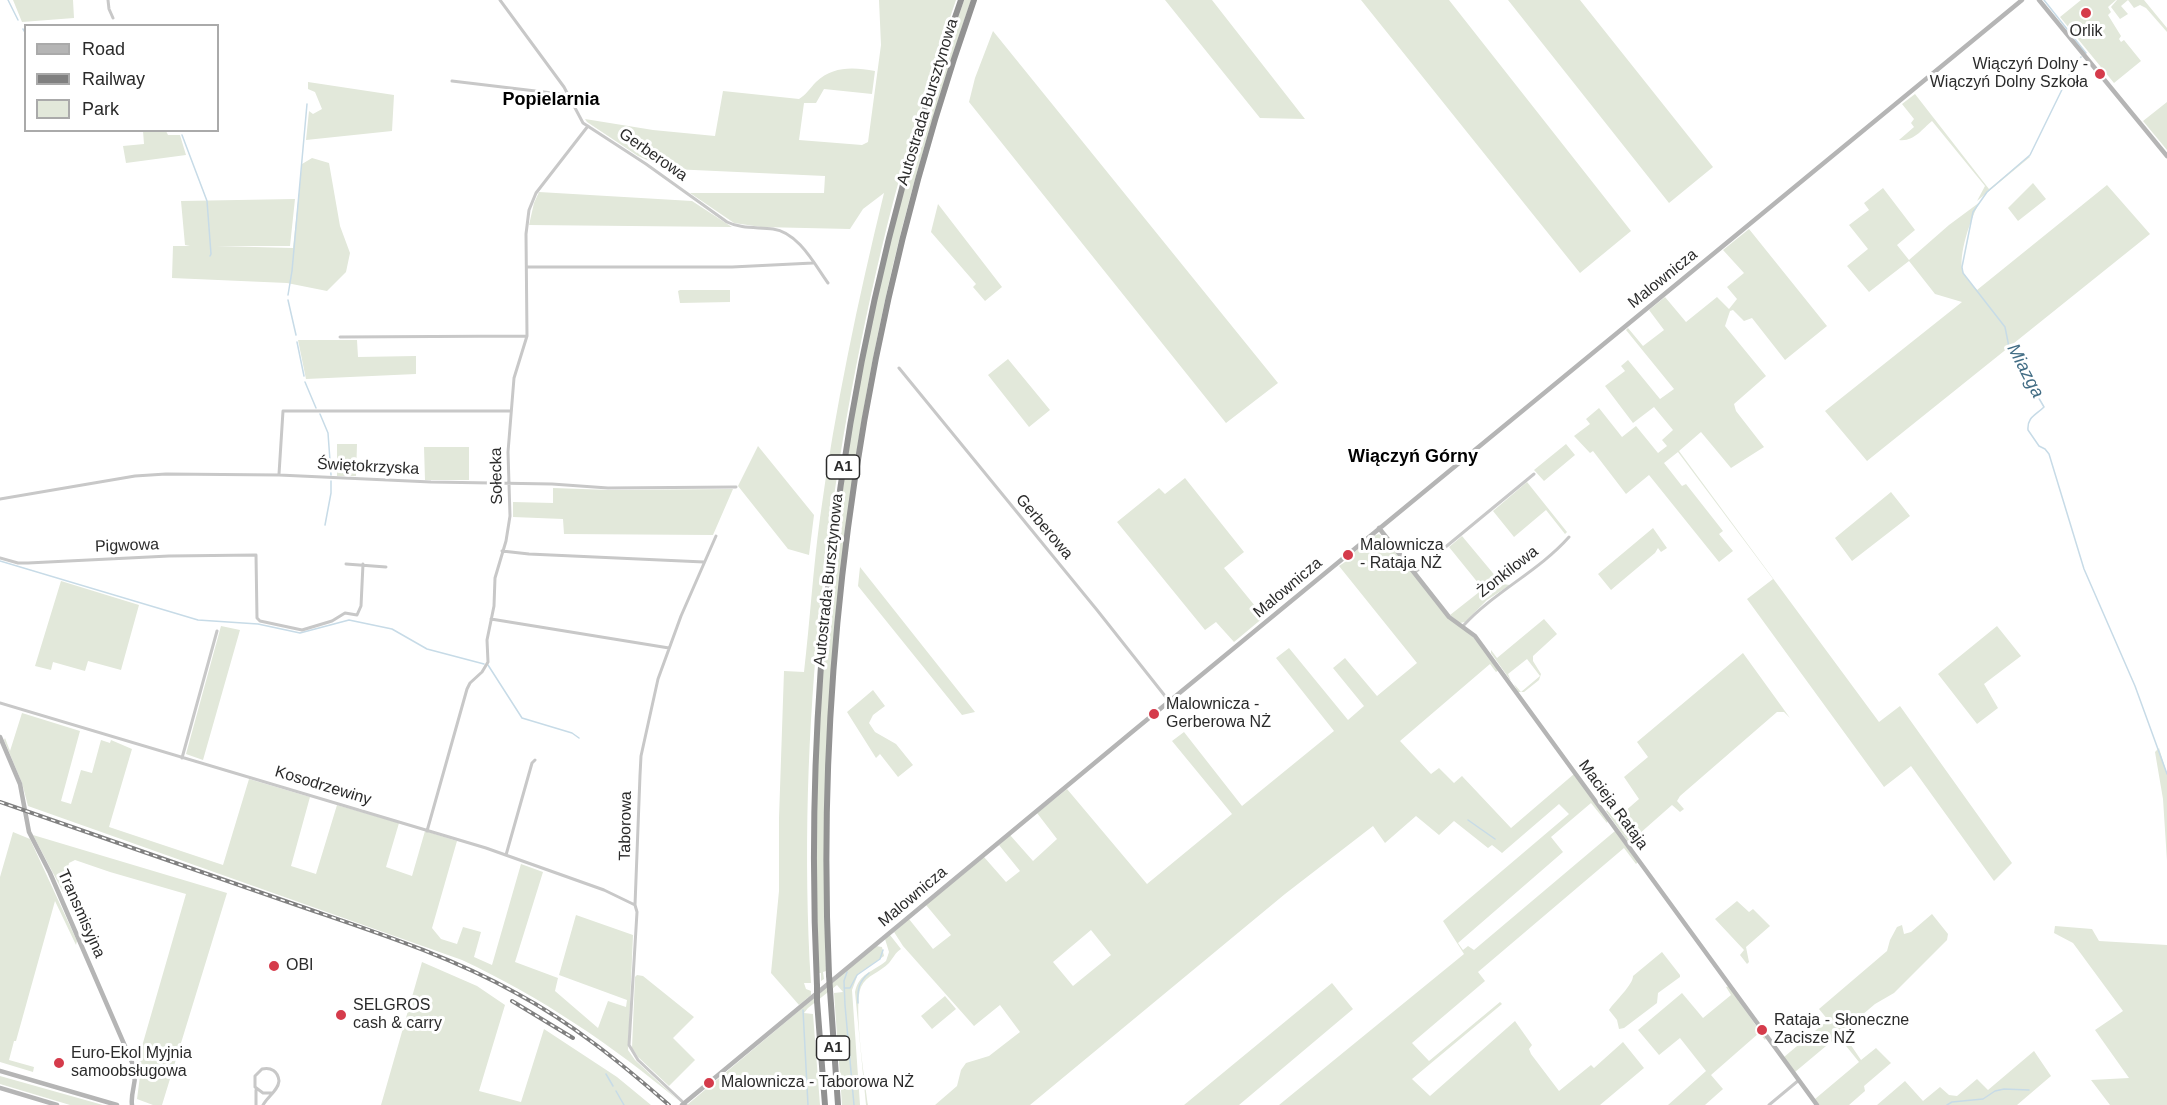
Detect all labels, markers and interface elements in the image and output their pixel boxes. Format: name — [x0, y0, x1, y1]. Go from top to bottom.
marker: Orlik — [2079, 6, 2093, 20]
street label: Autostrada Bursztynowa — [893, 16, 963, 188]
place label: Orlik — [2070, 22, 2102, 42]
legend — [24, 24, 219, 132]
text: Road — [82, 39, 125, 59]
place label: Wiączyń Dolny - Wiączyń Dolny Szkoła — [1930, 55, 2088, 93]
marker: Wiączyń Dolny - Wiączyń Dolny Szkoła — [2093, 67, 2107, 81]
text: Railway — [82, 69, 145, 89]
district label: Popielarnia — [502, 89, 600, 111]
text: Park — [82, 99, 119, 119]
street label: Gerberowa — [615, 124, 691, 186]
street label: Malownicza — [1624, 245, 1702, 313]
water label: Miazga — [2002, 340, 2048, 402]
district label: Wiączyń Górny — [1348, 446, 1478, 468]
street label: Sołecka — [487, 447, 507, 505]
street label: Świętokrzyska — [316, 455, 420, 479]
road number: A1 — [826, 455, 860, 479]
street label: Gerberowa — [1011, 491, 1077, 563]
street label: Autostrada Bursztynowa — [810, 493, 848, 667]
street label: Pigwowa — [95, 535, 159, 557]
place label: Malownicza - Rataja NŻ — [1360, 536, 1444, 574]
street label: Żonkilowa — [1474, 542, 1542, 602]
marker: Malownicza - Rataja NŻ — [1341, 548, 1355, 562]
street label: Malownicza — [1250, 554, 1326, 622]
place label: Malownicza - Gerberowa NŻ — [1166, 695, 1271, 733]
marker: Malownicza - Gerberowa NŻ — [1147, 707, 1161, 721]
street label: Macieja Rataja — [1574, 757, 1652, 853]
street label: Kosodrzewiny — [273, 762, 373, 810]
street label: Taborowa — [616, 791, 636, 861]
street label: Malownicza — [875, 863, 951, 931]
street label: Transmisyjna — [53, 867, 109, 961]
place label: OBI — [286, 956, 314, 976]
marker: OBI — [267, 959, 281, 973]
place label: SELGROS cash & carry — [353, 996, 442, 1034]
marker: SELGROS cash & carry — [334, 1008, 348, 1022]
place label: Rataja - Słoneczne Zacisze NŻ — [1774, 1011, 1909, 1049]
marker: Rataja - Słoneczne Zacisze NŻ — [1755, 1023, 1769, 1037]
road number: A1 — [816, 1036, 850, 1060]
place label: Euro-Ekol Myjnia samoobsługowa — [71, 1044, 192, 1082]
marker: Euro-Ekol Myjnia samoobsługowa — [52, 1056, 66, 1070]
place label: Malownicza - Taborowa NŻ — [721, 1073, 914, 1093]
marker: Malownicza - Taborowa NŻ — [702, 1076, 716, 1090]

